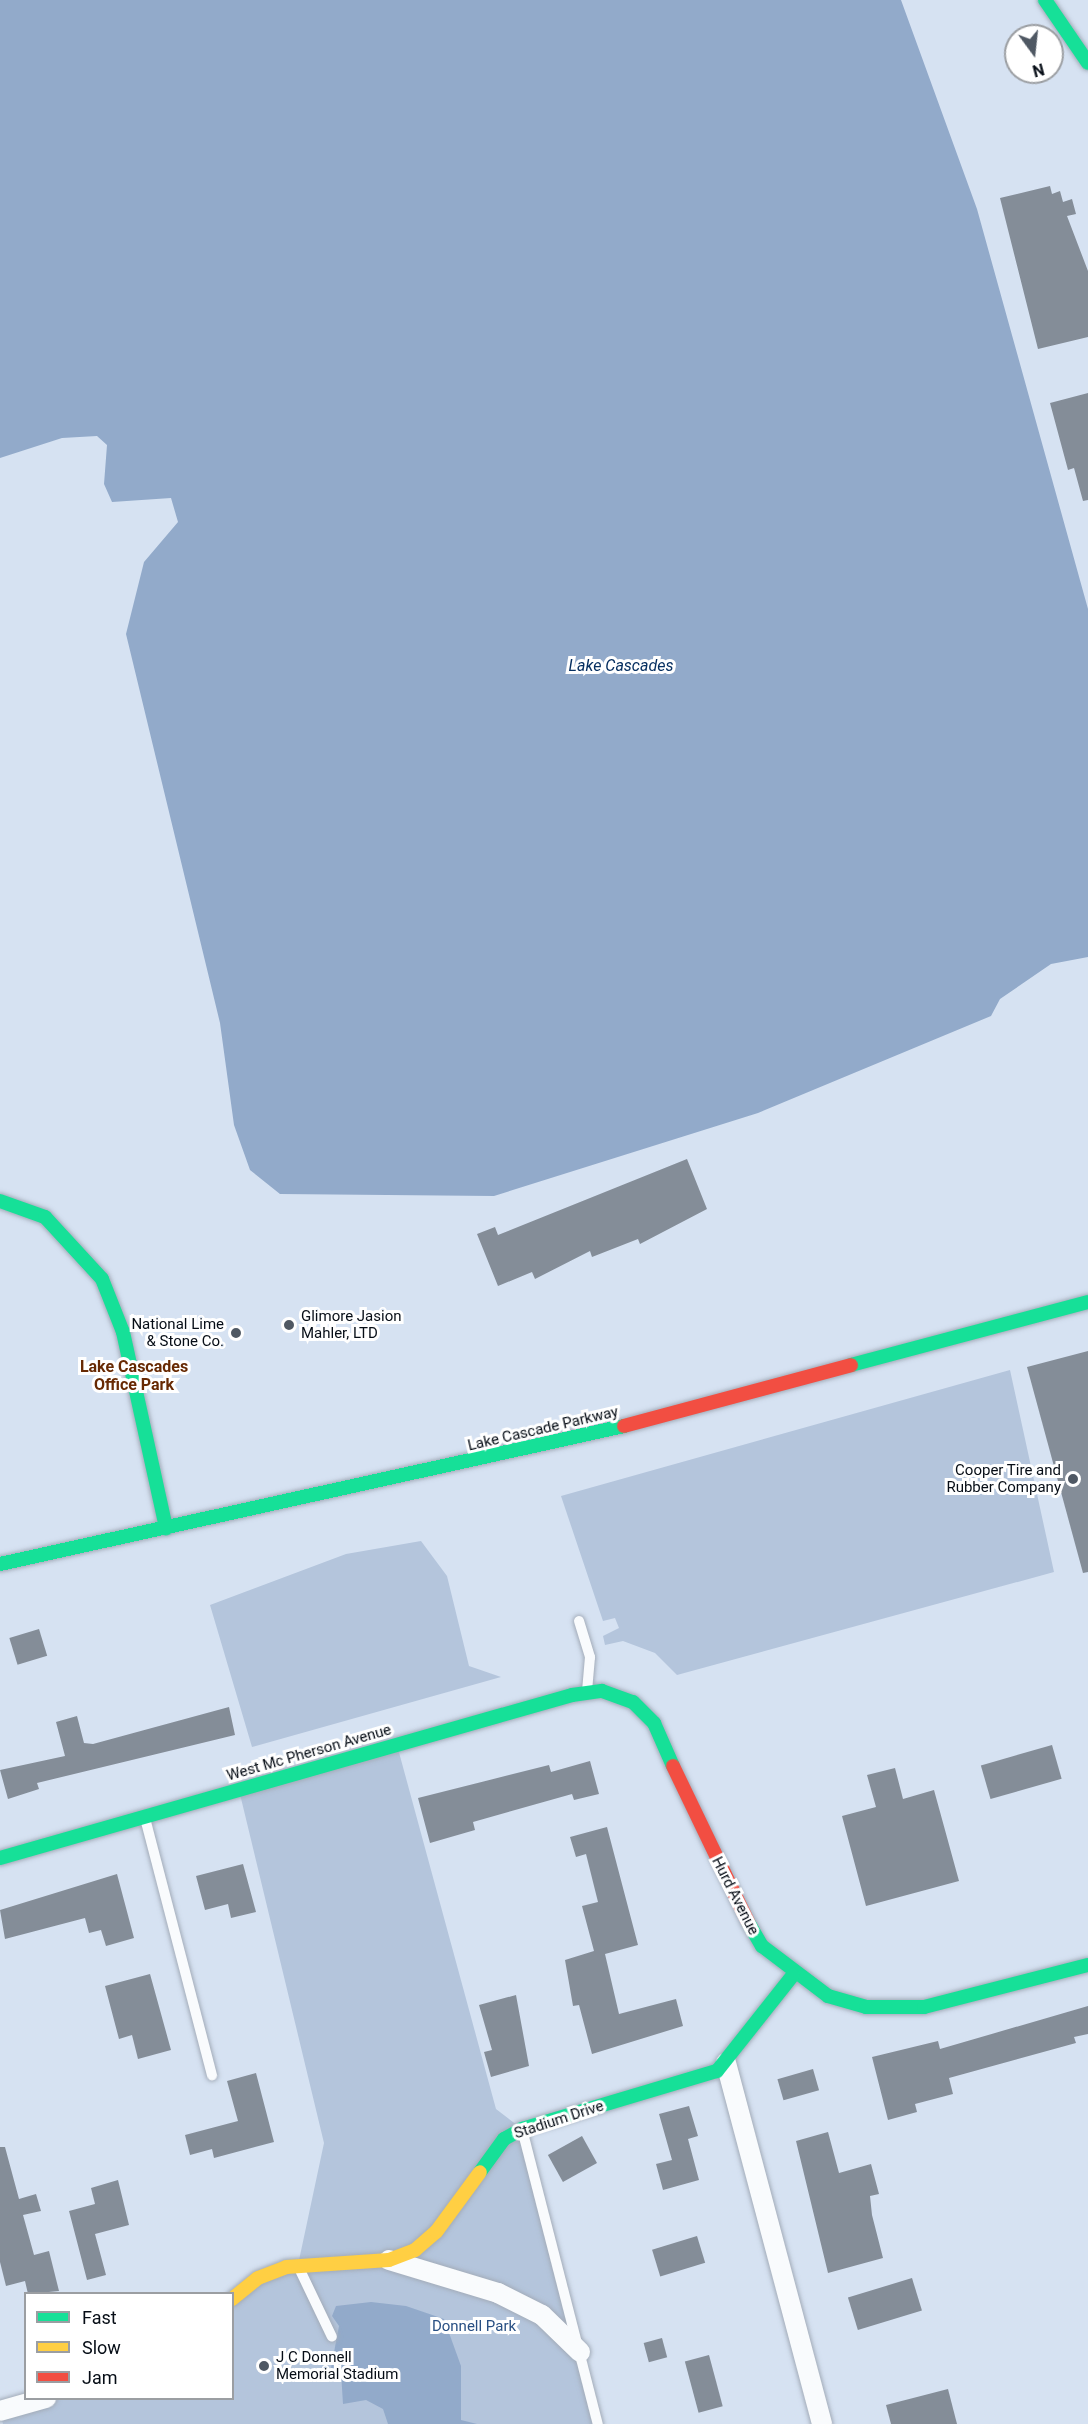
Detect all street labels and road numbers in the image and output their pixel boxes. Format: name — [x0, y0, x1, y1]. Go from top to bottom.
street label: Lake Cascade Parkway — [466, 1403, 620, 1455]
street label: West Mc Pherson Avenue — [225, 1721, 393, 1785]
street label: Hurd Avenue — [708, 1854, 762, 1938]
street label: Stadium Drive — [512, 2097, 606, 2143]

